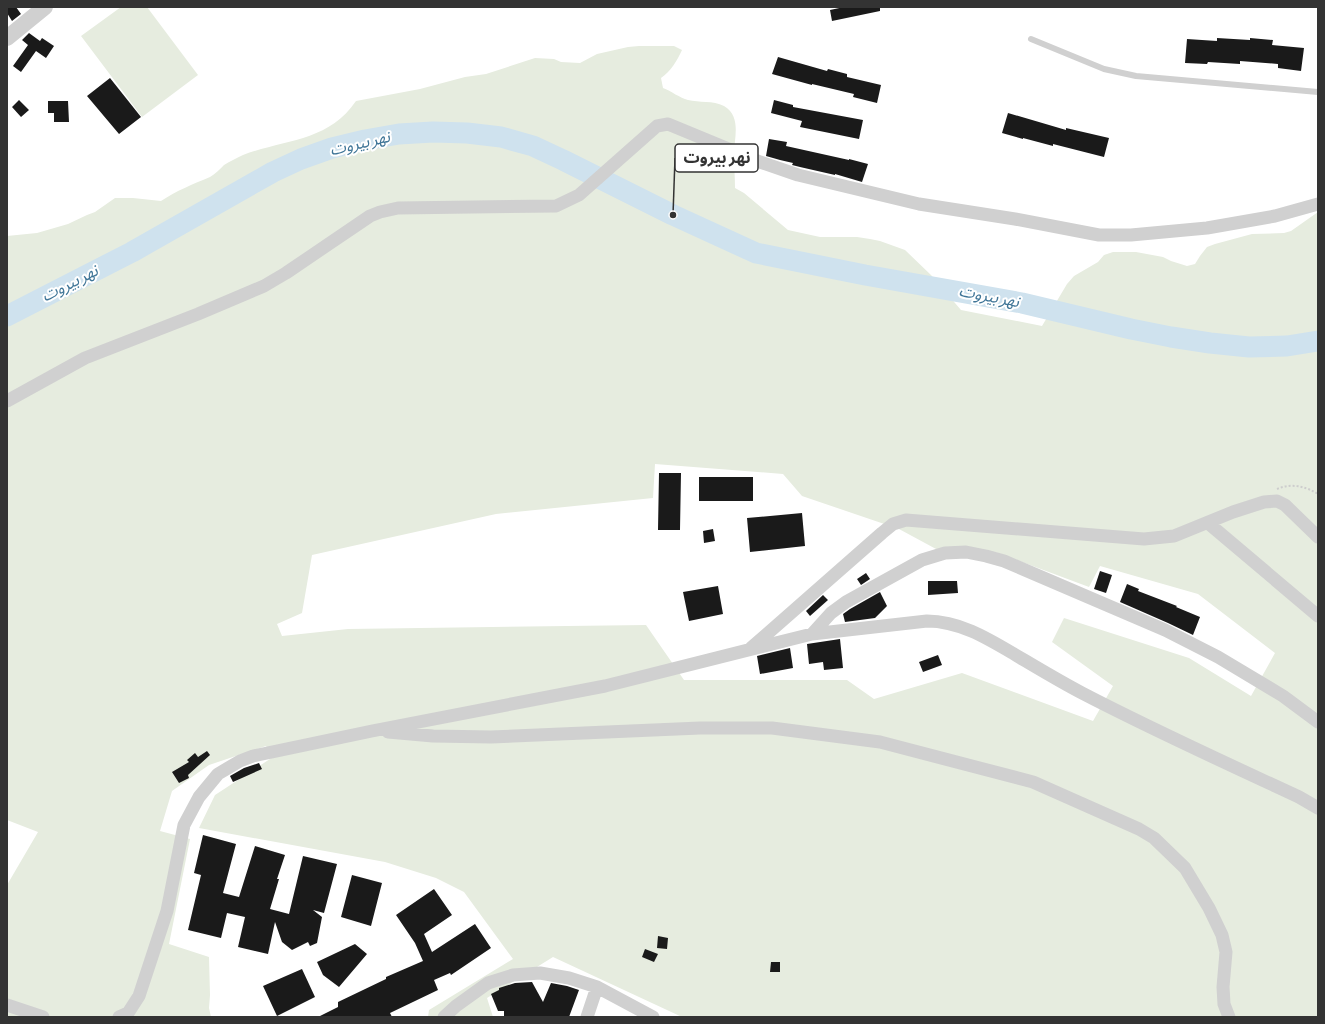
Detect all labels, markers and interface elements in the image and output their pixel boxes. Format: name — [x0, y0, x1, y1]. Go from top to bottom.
water label: نهر بيروت — [328, 128, 393, 160]
callout: نهر بيروت — [675, 144, 758, 172]
text: نهر بيروت — [683, 149, 751, 168]
water label: نهر بيروت — [39, 261, 103, 306]
water label: نهر بيروت — [957, 282, 1022, 312]

